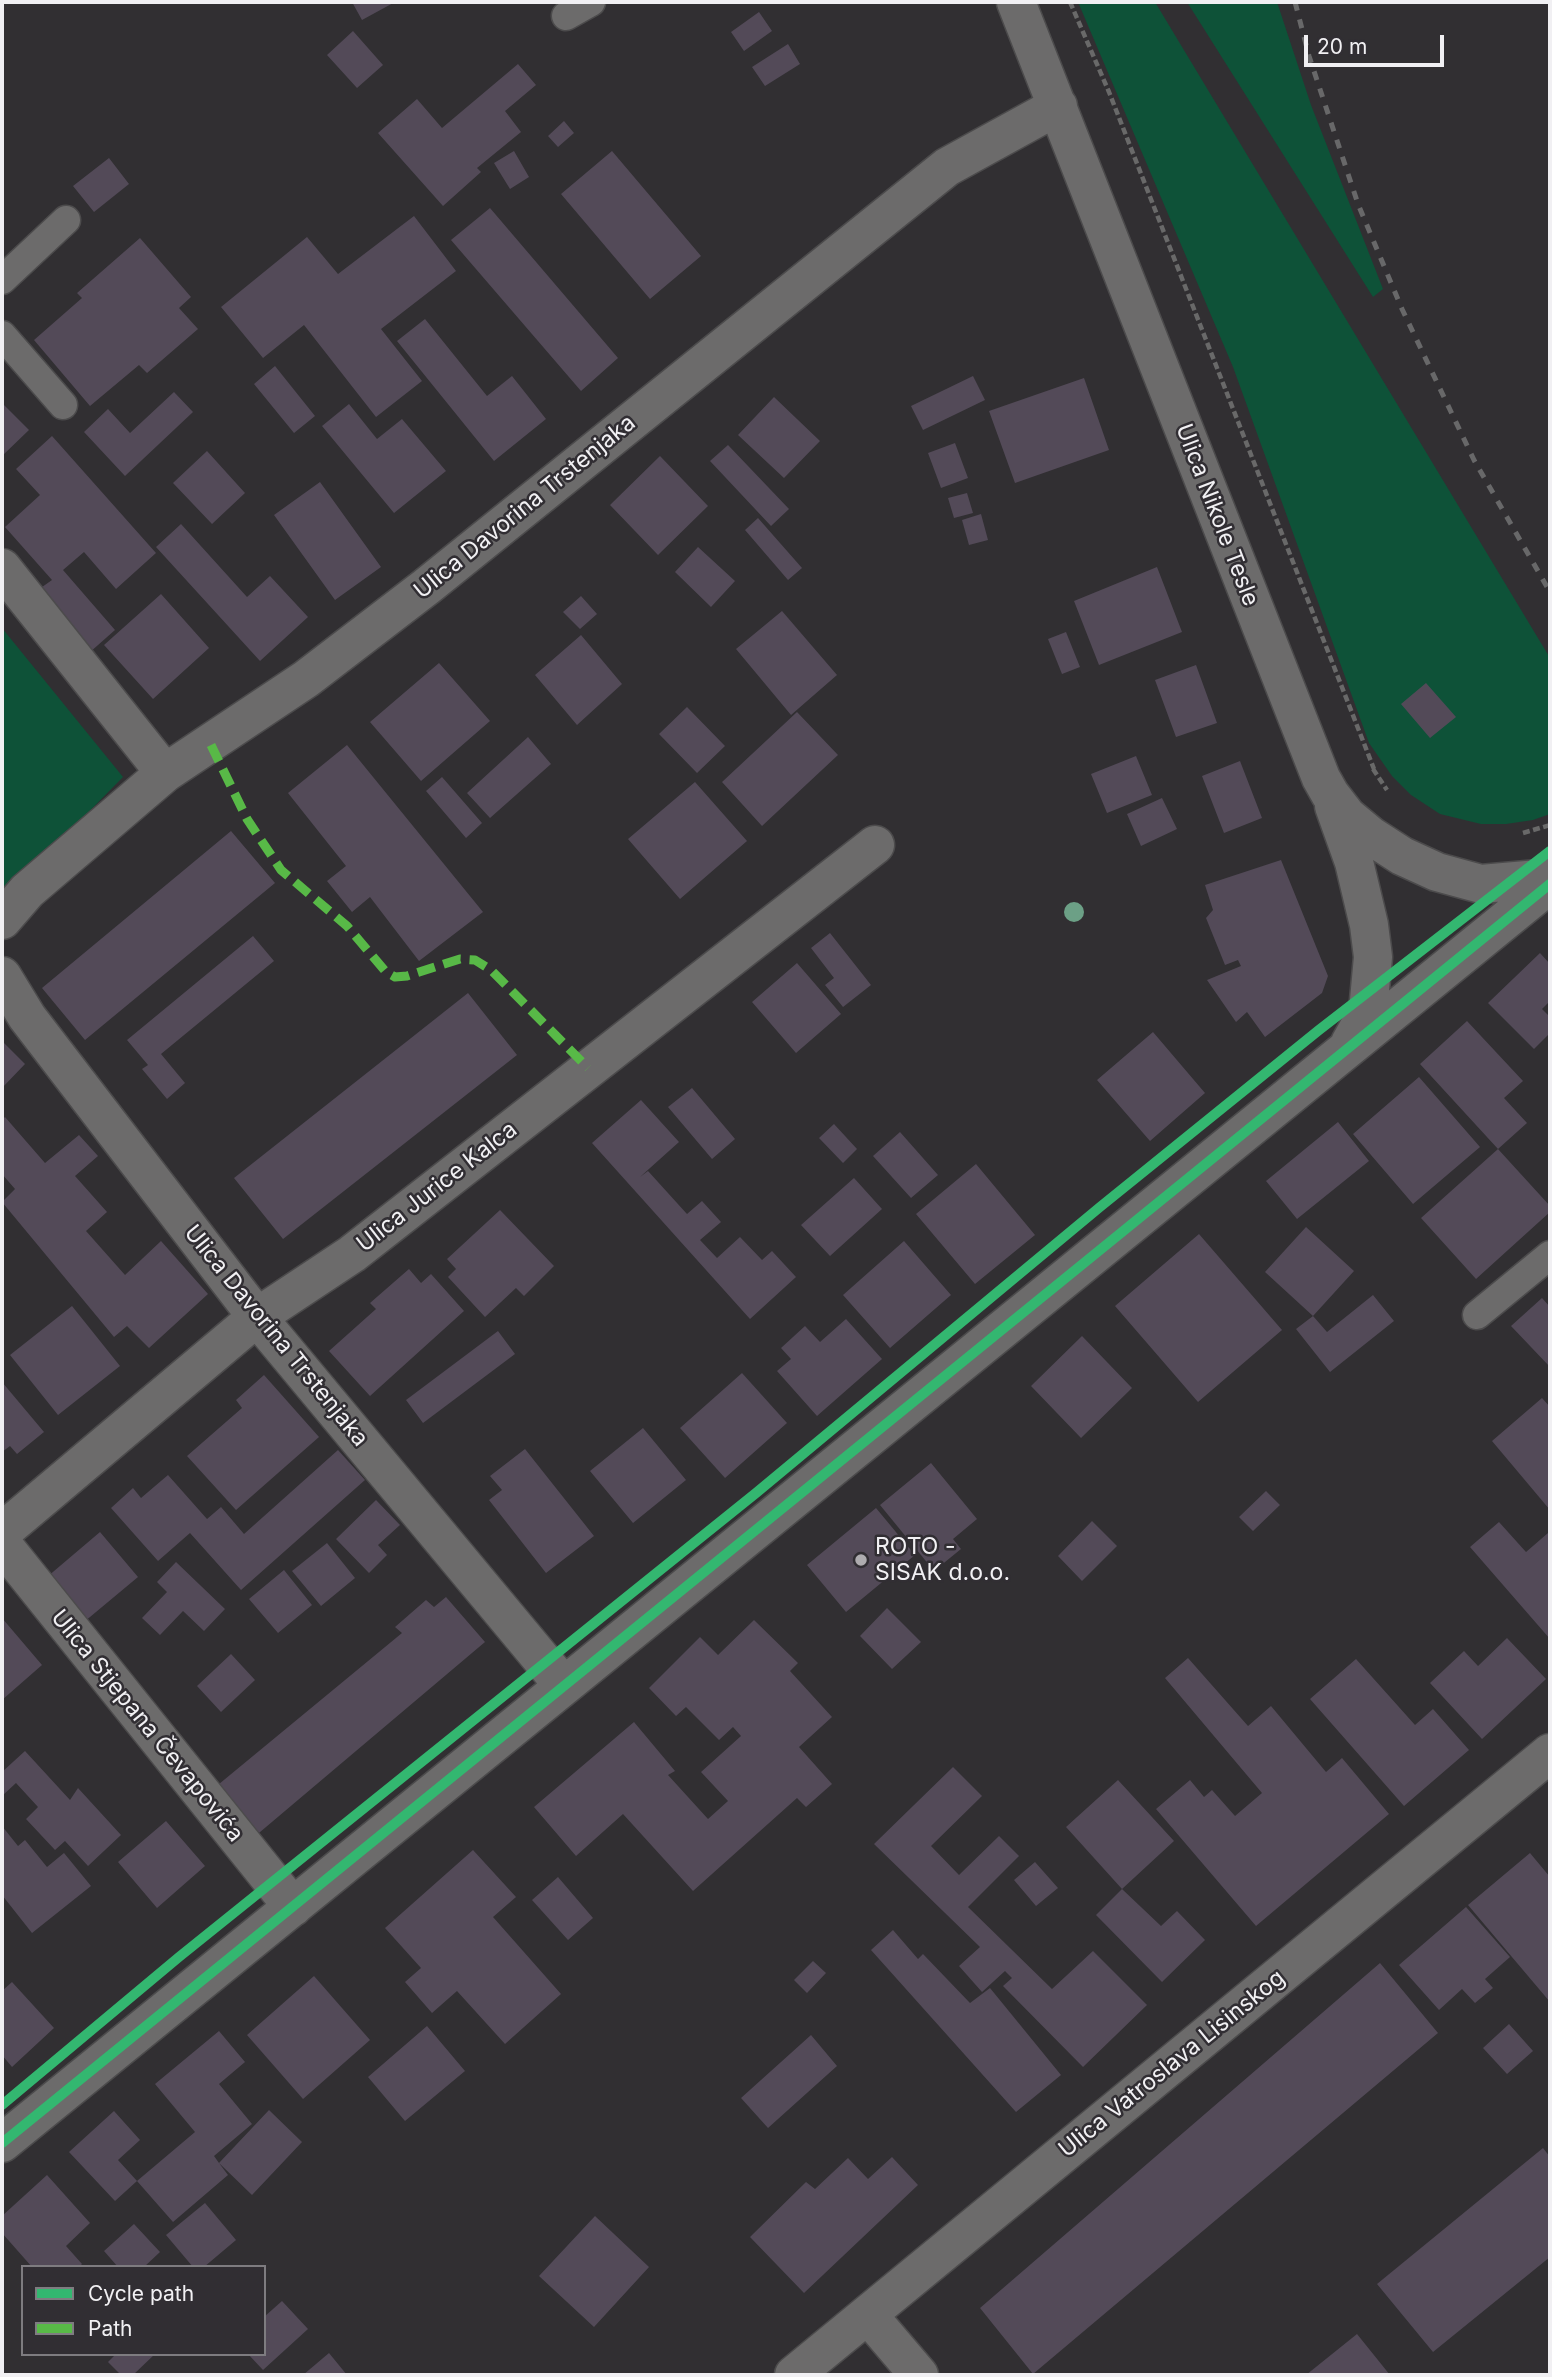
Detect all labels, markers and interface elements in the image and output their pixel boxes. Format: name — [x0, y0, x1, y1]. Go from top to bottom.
scale bar — [1307, 21, 1447, 65]
text: 20 m — [1317, 34, 1367, 59]
street label: Ulica Davorina Trstenjaka — [409, 409, 641, 605]
street label: Ulica Nikole Tesle — [1170, 420, 1264, 610]
street label: Ulica Jurice Kalca — [351, 1116, 523, 1258]
street label: Ulica Davorina Trstenjaka — [178, 1220, 374, 1452]
place label: ROTO - SISAK d.o.o. — [875, 1533, 1010, 1587]
marker: ROTO - SISAK d.o.o. — [853, 1552, 869, 1568]
street label: Ulica Stjepana Čevapovića — [45, 1604, 249, 1848]
street label: Ulica Vatroslava Lisinskog — [1053, 1964, 1291, 2164]
legend — [21, 2265, 266, 2356]
text: Cycle path — [88, 2281, 194, 2306]
text: Path — [88, 2316, 133, 2341]

